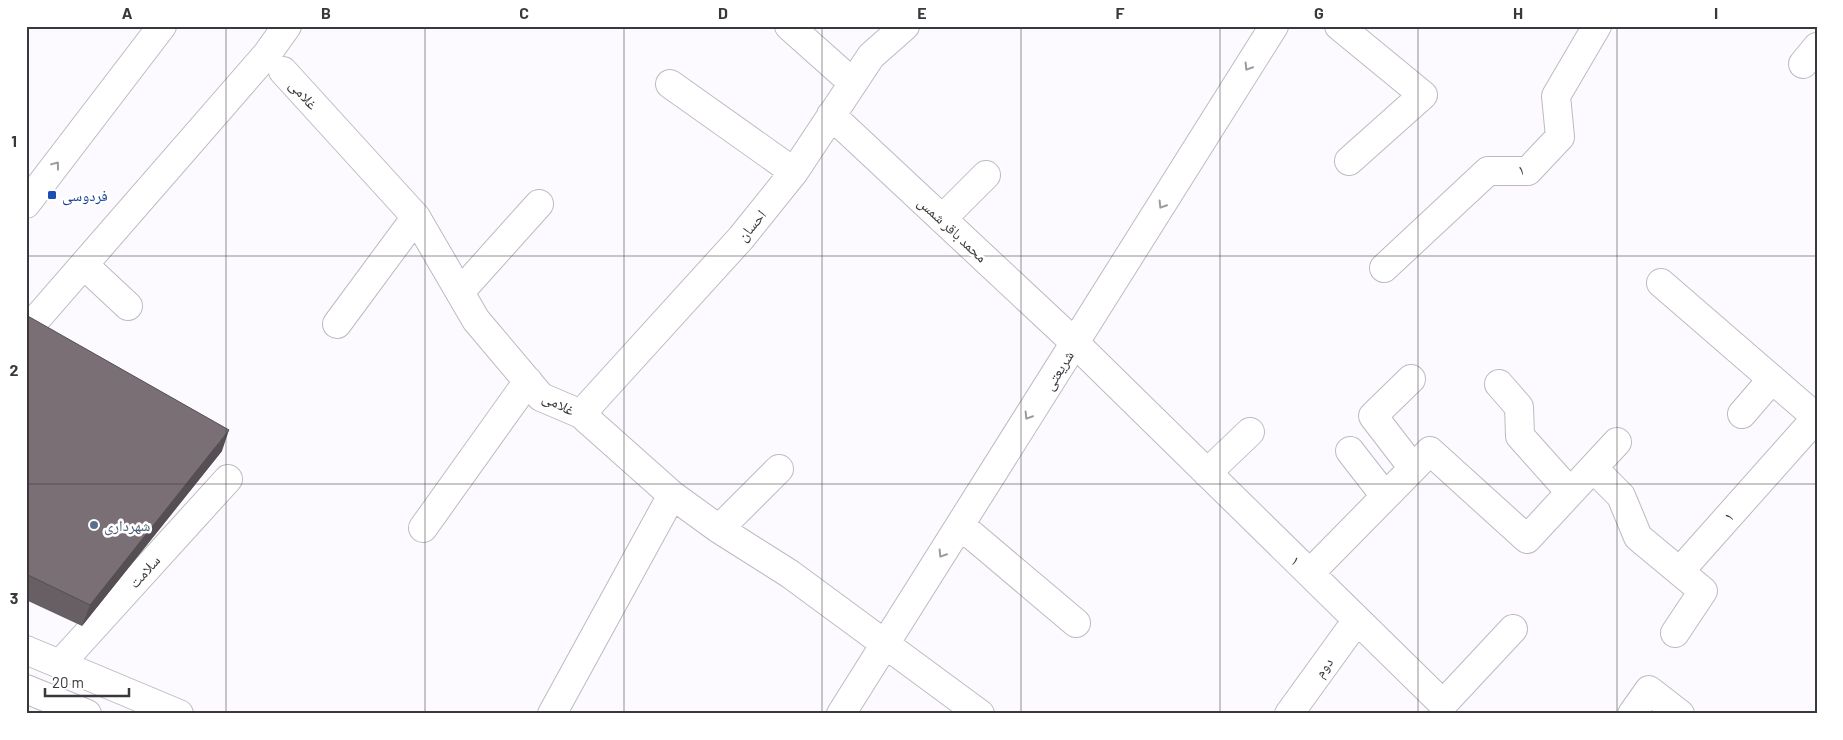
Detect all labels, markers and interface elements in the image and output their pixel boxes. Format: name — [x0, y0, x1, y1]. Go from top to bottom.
text: A — [122, 3, 133, 22]
text: B — [321, 3, 331, 22]
text: C — [519, 3, 529, 22]
text: D — [718, 3, 728, 22]
text: E — [917, 3, 927, 22]
text: F — [1116, 3, 1125, 22]
text: G — [1314, 3, 1324, 22]
text: H — [1513, 3, 1523, 22]
text: I — [1714, 3, 1718, 22]
one-way arrow — [1245, 62, 1255, 71]
street label: غلامی — [284, 75, 322, 114]
text: 1 — [11, 131, 17, 150]
street label: ۱ — [1516, 160, 1526, 178]
one-way arrow — [50, 161, 59, 171]
place label: فردوسی — [62, 186, 108, 206]
marker: فردوسی — [46, 189, 58, 201]
street label: محمد باقر شمس — [913, 192, 991, 267]
one-way arrow — [1158, 200, 1168, 209]
street label: احسان — [733, 206, 771, 246]
street label: شریعتی — [1039, 347, 1079, 394]
text: 2 — [10, 360, 19, 379]
street label: غلامی — [539, 387, 579, 421]
one-way arrow — [1025, 411, 1035, 420]
street label: ۱ — [1719, 507, 1737, 525]
place label: شهرداری — [104, 516, 151, 536]
marker: شهرداری — [88, 519, 100, 531]
one-way arrow — [938, 548, 948, 557]
street label: سلامت — [125, 551, 164, 591]
street label: ۱ — [1287, 551, 1305, 569]
text: 3 — [10, 588, 18, 607]
street label: دوم — [1310, 653, 1338, 682]
scale bar — [45, 665, 129, 697]
text: 20 m — [52, 673, 84, 691]

